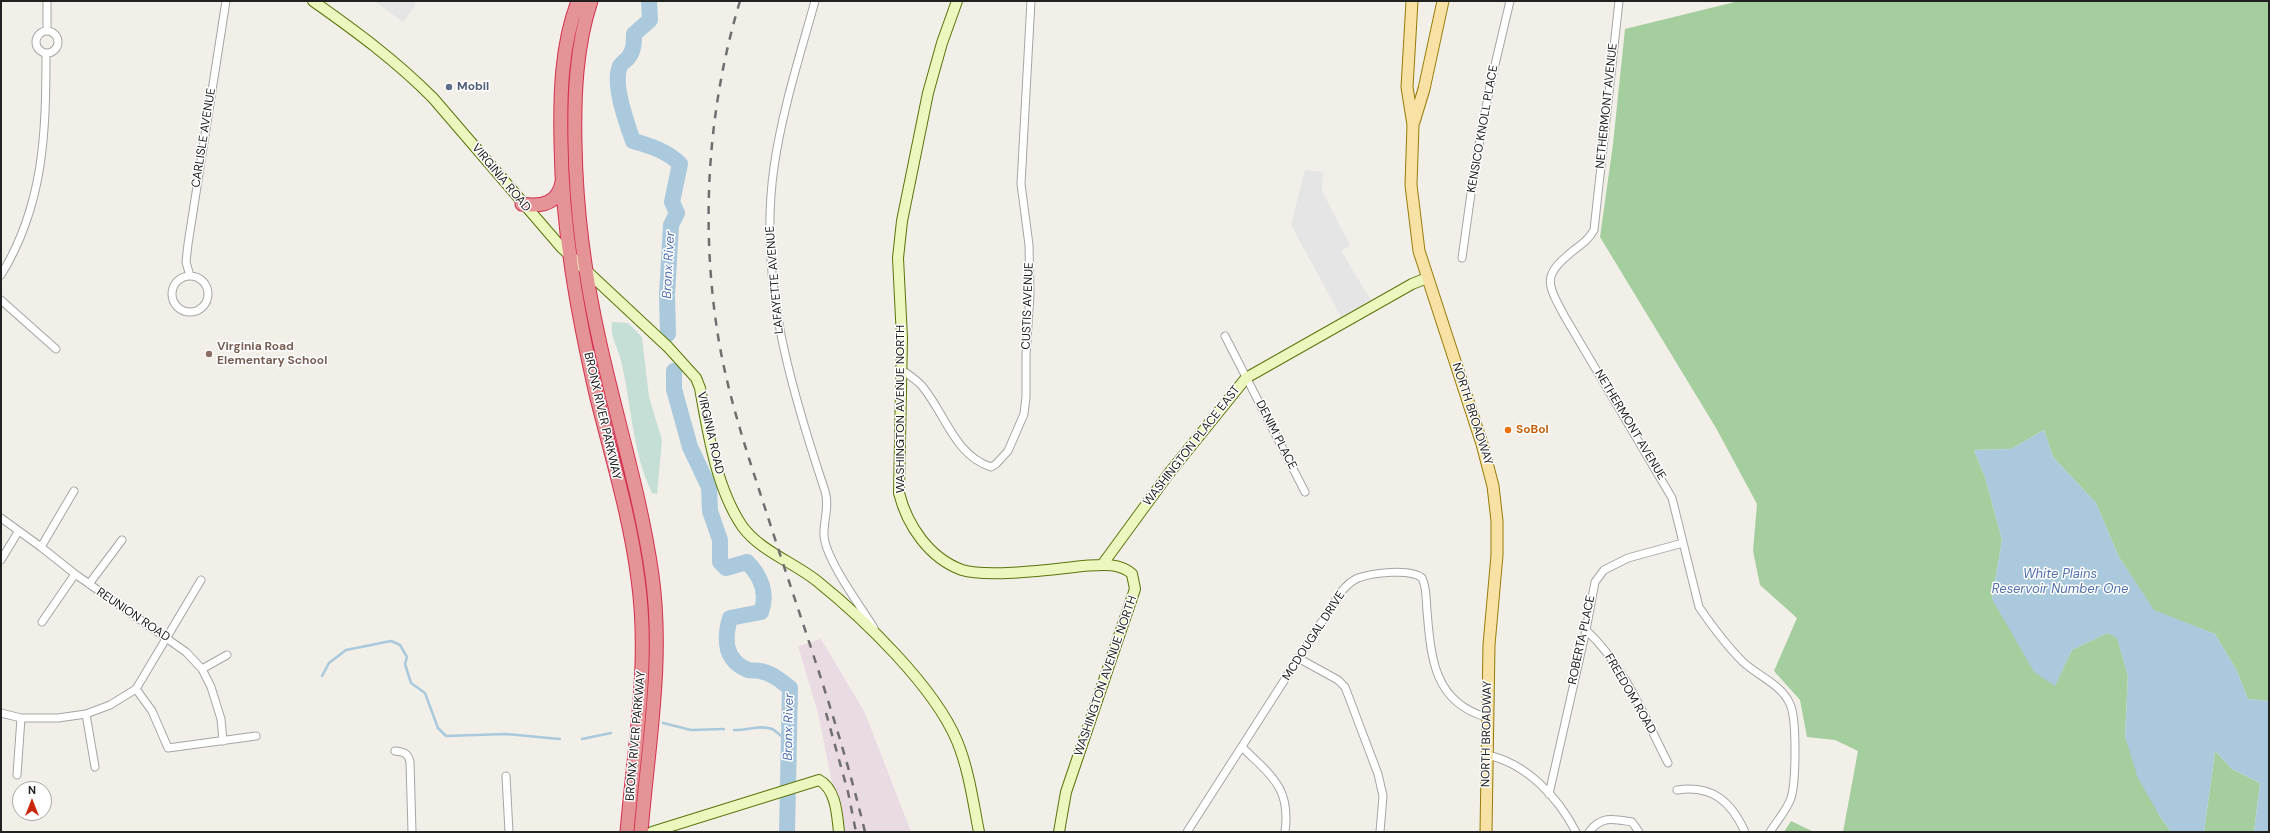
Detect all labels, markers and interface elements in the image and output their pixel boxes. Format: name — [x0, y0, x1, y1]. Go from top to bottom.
street label: NETHERMONT AVENUE — [1593, 43, 1621, 169]
street label: KENSICO KNOLL PLACE — [1465, 64, 1501, 194]
place label: Mobil — [457, 80, 489, 94]
marker: Mobil — [444, 82, 454, 92]
street label: CARLISLE AVENUE — [189, 87, 219, 189]
street label: VIRGINIA ROAD — [468, 141, 534, 215]
street label: LAFAYETTE AVENUE — [763, 225, 787, 335]
water label: Bronx River — [659, 231, 679, 299]
street label: CUSTIS AVENUE — [1019, 262, 1037, 350]
street label: WASHINGTON AVENUE NORTH — [894, 325, 908, 493]
place label: Virginia Road Elementary School — [217, 340, 327, 368]
marker: Virginia Road Elementary School — [204, 349, 214, 359]
street label: BRONX RIVER PARKWAY — [580, 351, 624, 481]
street label: NORTH BROADWAY — [1449, 361, 1495, 467]
street label: NETHERMONT AVENUE — [1591, 367, 1669, 483]
street label: WASHINGTON PLACE EAST — [1141, 383, 1243, 509]
street label: VIRGINIA ROAD — [694, 390, 726, 476]
street label: DENIM PLACE — [1252, 398, 1300, 472]
place label: SoBol — [1516, 423, 1549, 437]
marker: SoBol — [1503, 425, 1513, 435]
water label: White Plains Reservoir Number One — [1992, 567, 2128, 598]
street label: REUNION ROAD — [93, 585, 173, 645]
street label: MCDOUGAL DRIVE — [1280, 589, 1348, 683]
street label: WASHINGTON AVENUE NORTH — [1072, 594, 1140, 758]
street label: ROBERTA PLACE — [1566, 594, 1598, 686]
street label: FREEDOM ROAD — [1601, 651, 1659, 737]
street label: BRONX RIVER PARKWAY — [623, 670, 649, 802]
street label: NORTH BROADWAY — [1479, 681, 1495, 787]
water label: Bronx River — [781, 693, 797, 761]
north arrow — [12, 781, 52, 821]
text: N — [28, 783, 36, 797]

